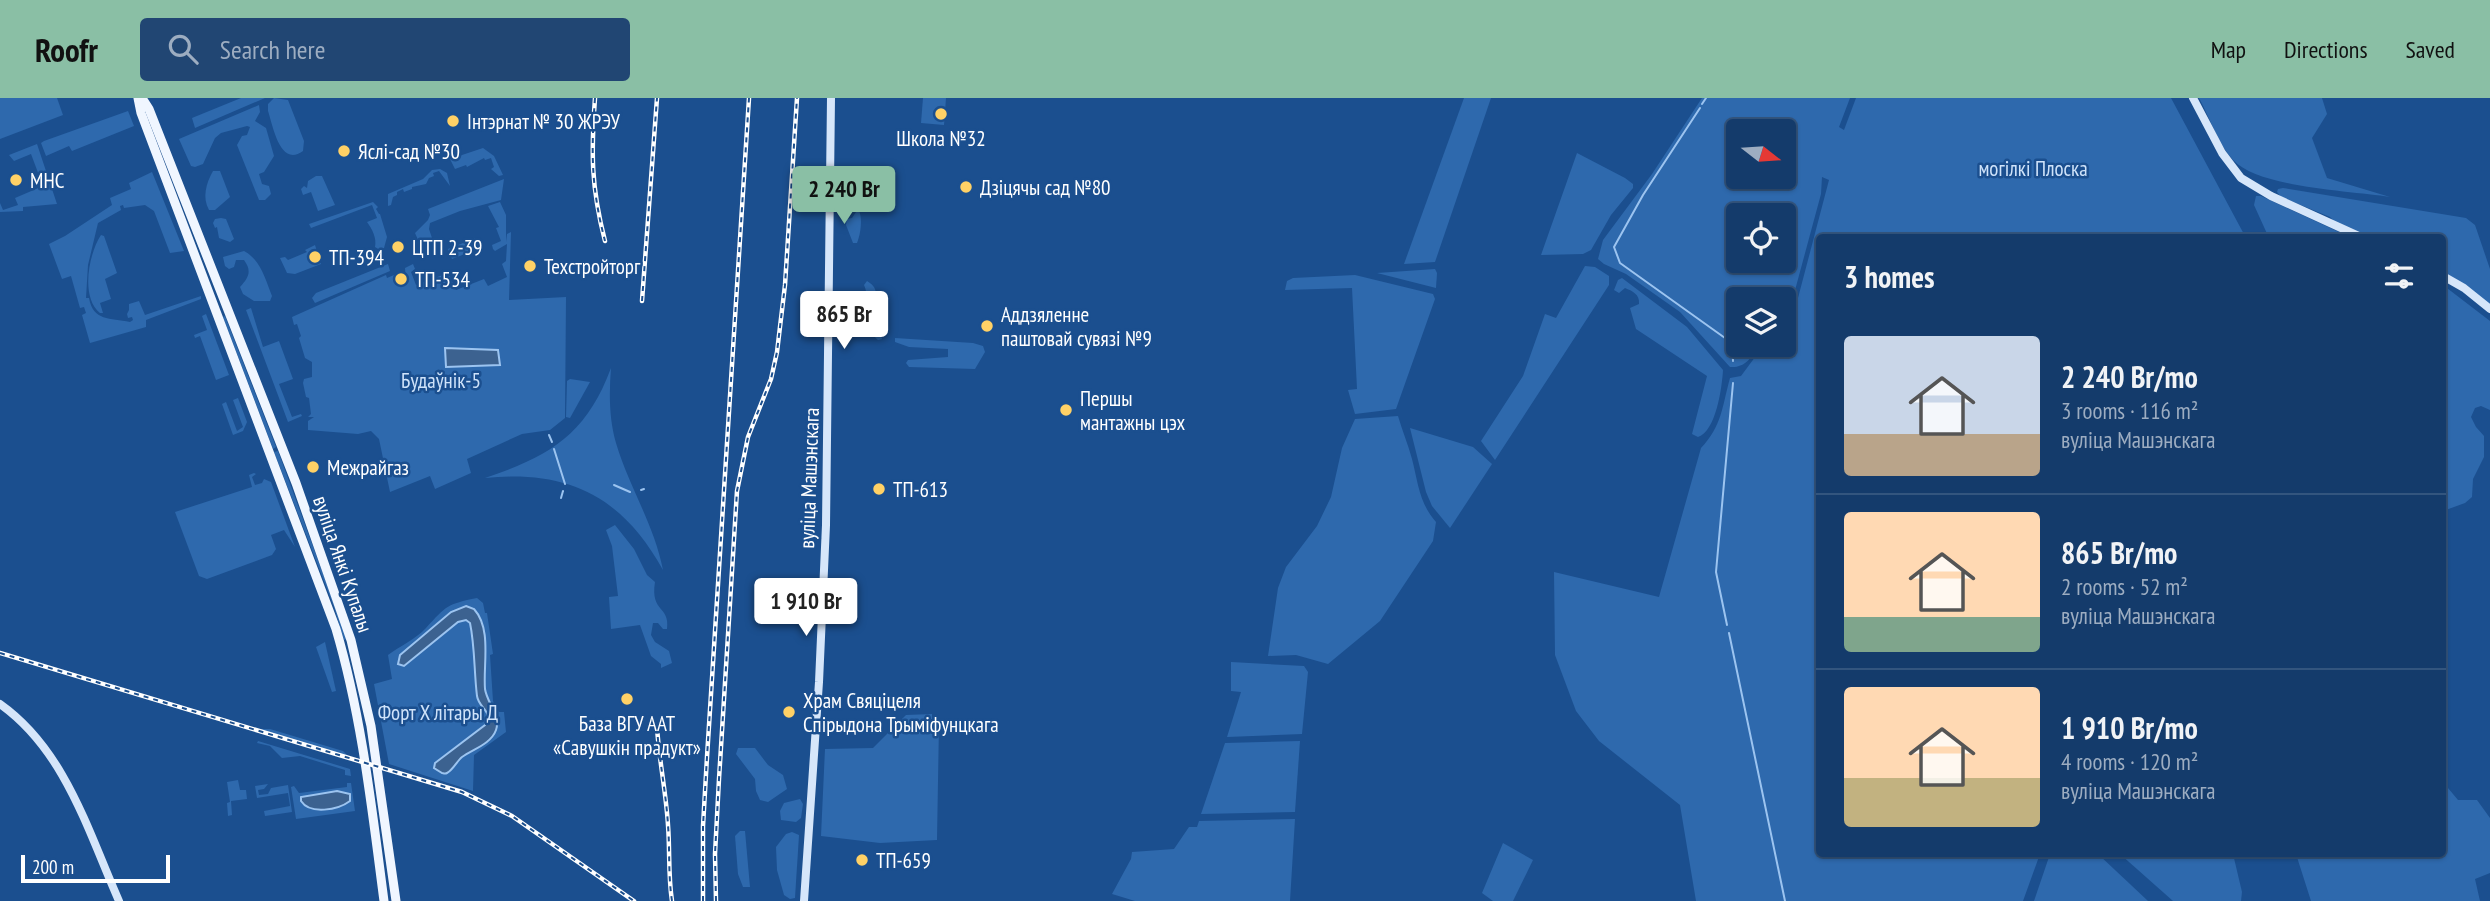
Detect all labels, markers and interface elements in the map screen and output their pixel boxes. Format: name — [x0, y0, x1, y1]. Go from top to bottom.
search box — [140, 18, 630, 81]
text: Roofr — [35, 28, 98, 71]
icon: search — [164, 30, 202, 68]
text: Search here — [220, 33, 325, 66]
text: Map — [2211, 34, 2246, 65]
text: Directions — [2284, 34, 2368, 65]
text: Saved — [2406, 34, 2455, 65]
marker: Школа №32 — [933, 106, 949, 122]
place label: Інтэрнат № 30 ЖРЭУ — [467, 108, 620, 135]
marker: Інтэрнат № 30 ЖРЭУ — [445, 113, 461, 129]
north arrow — [1726, 119, 1796, 189]
map controls — [1726, 119, 1796, 357]
place label: Школа №32 — [896, 125, 986, 152]
place label: Яслі-сад №30 — [358, 138, 460, 165]
marker: Яслі-сад №30 — [336, 143, 352, 159]
park label: могілкі Плоска — [1978, 155, 2088, 182]
pin: 2 240 Br — [772, 166, 916, 226]
place label: МНС — [30, 167, 65, 194]
marker: МНС — [8, 172, 24, 188]
text: 2 240 Br — [808, 174, 880, 203]
place label: Дзіцячы сад №80 — [980, 174, 1111, 201]
marker: Дзіцячы сад №80 — [958, 179, 974, 195]
button: locate — [1726, 203, 1796, 273]
place label: ЦТП 2-39 — [412, 234, 483, 261]
marker: ЦТП 2-39 — [390, 239, 406, 255]
place label: ТП-394 — [329, 244, 384, 271]
marker: ТП-394 — [307, 249, 323, 265]
place label: Техстройторг — [544, 253, 641, 280]
text: 3 homes — [1844, 257, 1935, 296]
icon: filters — [2380, 257, 2418, 295]
marker: Техстройторг — [522, 258, 538, 274]
place label: ТП-534 — [415, 266, 470, 293]
marker: ТП-534 — [393, 271, 409, 287]
button: layers — [1726, 287, 1796, 357]
pin: 865 Br — [787, 292, 901, 351]
text: 865 Br — [816, 299, 872, 328]
place label: Аддзяленне паштовай сувязі №9 — [1001, 301, 1152, 352]
marker: Аддзяленне паштовай сувязі №9 — [979, 318, 995, 334]
text: 2 240 Br/mo — [2061, 357, 2198, 396]
icon: home — [1900, 364, 1984, 448]
park label: Будаўнік-5 — [401, 367, 481, 394]
place label: Першы мантажны цэх — [1080, 385, 1185, 436]
text: 3 rooms · 116 m² — [2061, 396, 2198, 425]
marker: Першы мантажны цэх — [1058, 402, 1074, 418]
street label: вуліца Машэнскага — [793, 407, 825, 549]
text: вуліца Машэнскага — [2061, 425, 2216, 454]
place label: Межрайгаз — [327, 454, 409, 481]
marker: Межрайгаз — [305, 459, 321, 475]
place label: ТП-613 — [893, 476, 948, 503]
marker: ТП-613 — [871, 481, 887, 497]
street label: вуліца Янкі Купалы — [307, 492, 379, 636]
text: 865 Br/mo — [2061, 533, 2177, 572]
icon: home — [1900, 540, 1984, 624]
text: 2 rooms · 52 m² — [2061, 572, 2188, 601]
pin: 1 910 Br — [734, 578, 878, 638]
text: 1 910 Br — [770, 586, 842, 615]
text: вуліца Машэнскага — [2061, 601, 2216, 630]
place label: Храм Свяціцеля Спірыдона Трыміфунцкага — [803, 687, 999, 738]
marker: База ВГУ ААТ «Савушкін прадукт» — [619, 691, 635, 707]
park label: Форт X літары Д — [378, 699, 498, 726]
marker: Храм Свяціцеля Спірыдона Трыміфунцкага — [781, 704, 797, 720]
text: 1 910 Br/mo — [2061, 708, 2198, 747]
place label: База ВГУ ААТ «Савушкін прадукт» — [553, 710, 701, 761]
icon: home — [1900, 715, 1984, 799]
text: 4 rooms · 120 m² — [2061, 747, 2198, 776]
text: вуліца Машэнскага — [2061, 776, 2216, 805]
place label: ТП-659 — [876, 847, 931, 874]
scale bar — [21, 852, 170, 884]
marker: ТП-659 — [854, 852, 870, 868]
text: 200 m — [32, 855, 74, 879]

